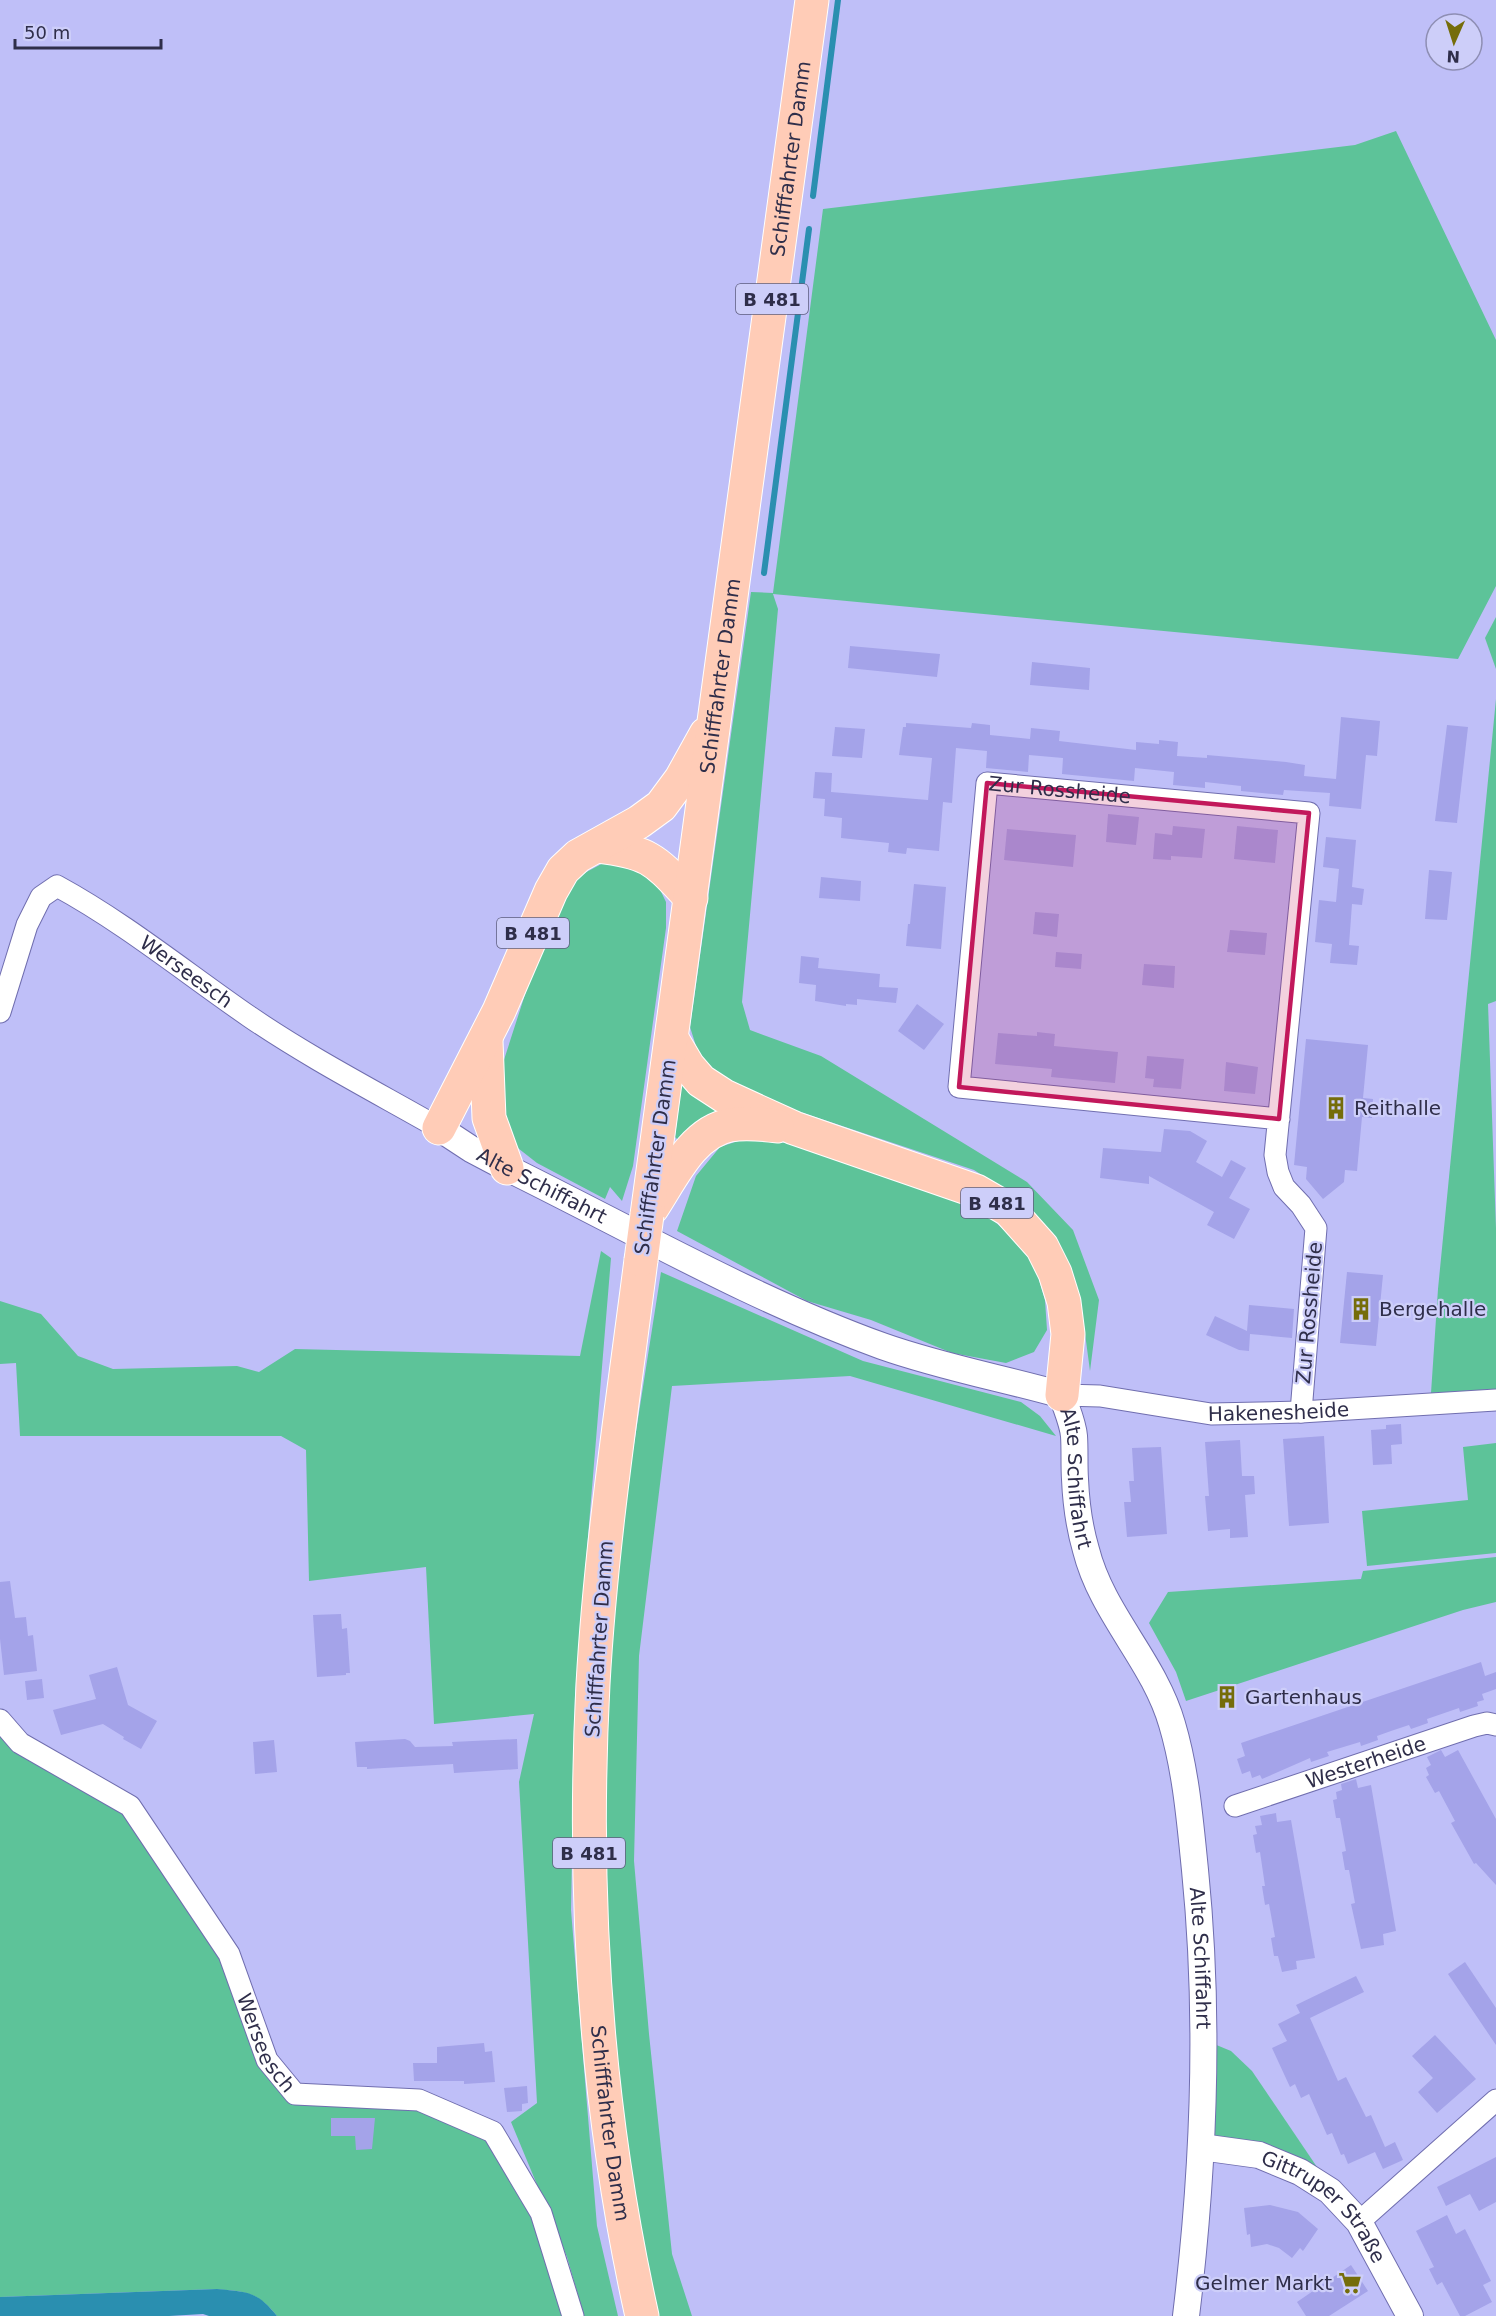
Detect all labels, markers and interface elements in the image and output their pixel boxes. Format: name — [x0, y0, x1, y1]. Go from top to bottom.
scale bar — [15, 12, 160, 50]
north arrow — [1424, 12, 1484, 72]
text: 50 m — [24, 22, 70, 43]
text: N — [1446, 47, 1460, 66]
street label: Schifffahrter Damm — [765, 59, 816, 258]
road number: B 481 — [736, 284, 808, 314]
street label: Schifffahrter Damm — [695, 577, 745, 775]
street label: Zur Rossheide — [988, 771, 1132, 808]
road number: B 481 — [497, 918, 569, 948]
street label: Werseesch — [135, 930, 237, 1013]
street label: Schifffahrter Damm — [629, 1058, 681, 1256]
building icon: Reithalle — [1323, 1095, 1349, 1121]
place label: Reithalle — [1354, 1096, 1441, 1120]
street label: Alte Schiffahrt — [473, 1142, 611, 1229]
road number: B 481 — [961, 1188, 1033, 1218]
street label: Zur Rossheide — [1291, 1241, 1327, 1385]
building icon: Bergehalle — [1348, 1296, 1374, 1322]
place label: Bergehalle — [1379, 1297, 1486, 1321]
street label: Hakenesheide — [1208, 1397, 1350, 1426]
street label: Alte Schiffahrt — [1055, 1404, 1097, 1552]
street label: Schifffahrter Damm — [580, 1540, 618, 1738]
building icon: Gartenhaus — [1214, 1684, 1240, 1710]
place label: Gartenhaus — [1245, 1685, 1362, 1709]
street label: Westerheide — [1303, 1731, 1429, 1793]
road number: B 481 — [553, 1838, 625, 1868]
street label: Alte Schiffahrt — [1185, 1886, 1215, 2030]
street label: Werseesch — [232, 1990, 301, 2097]
street label: Schifffahrter Damm — [586, 2024, 635, 2223]
street label: Gittruper Straße — [1258, 2145, 1391, 2267]
supermarket icon: Gelmer Markt — [1337, 2270, 1363, 2296]
place label: Gelmer Markt — [1195, 2271, 1332, 2295]

